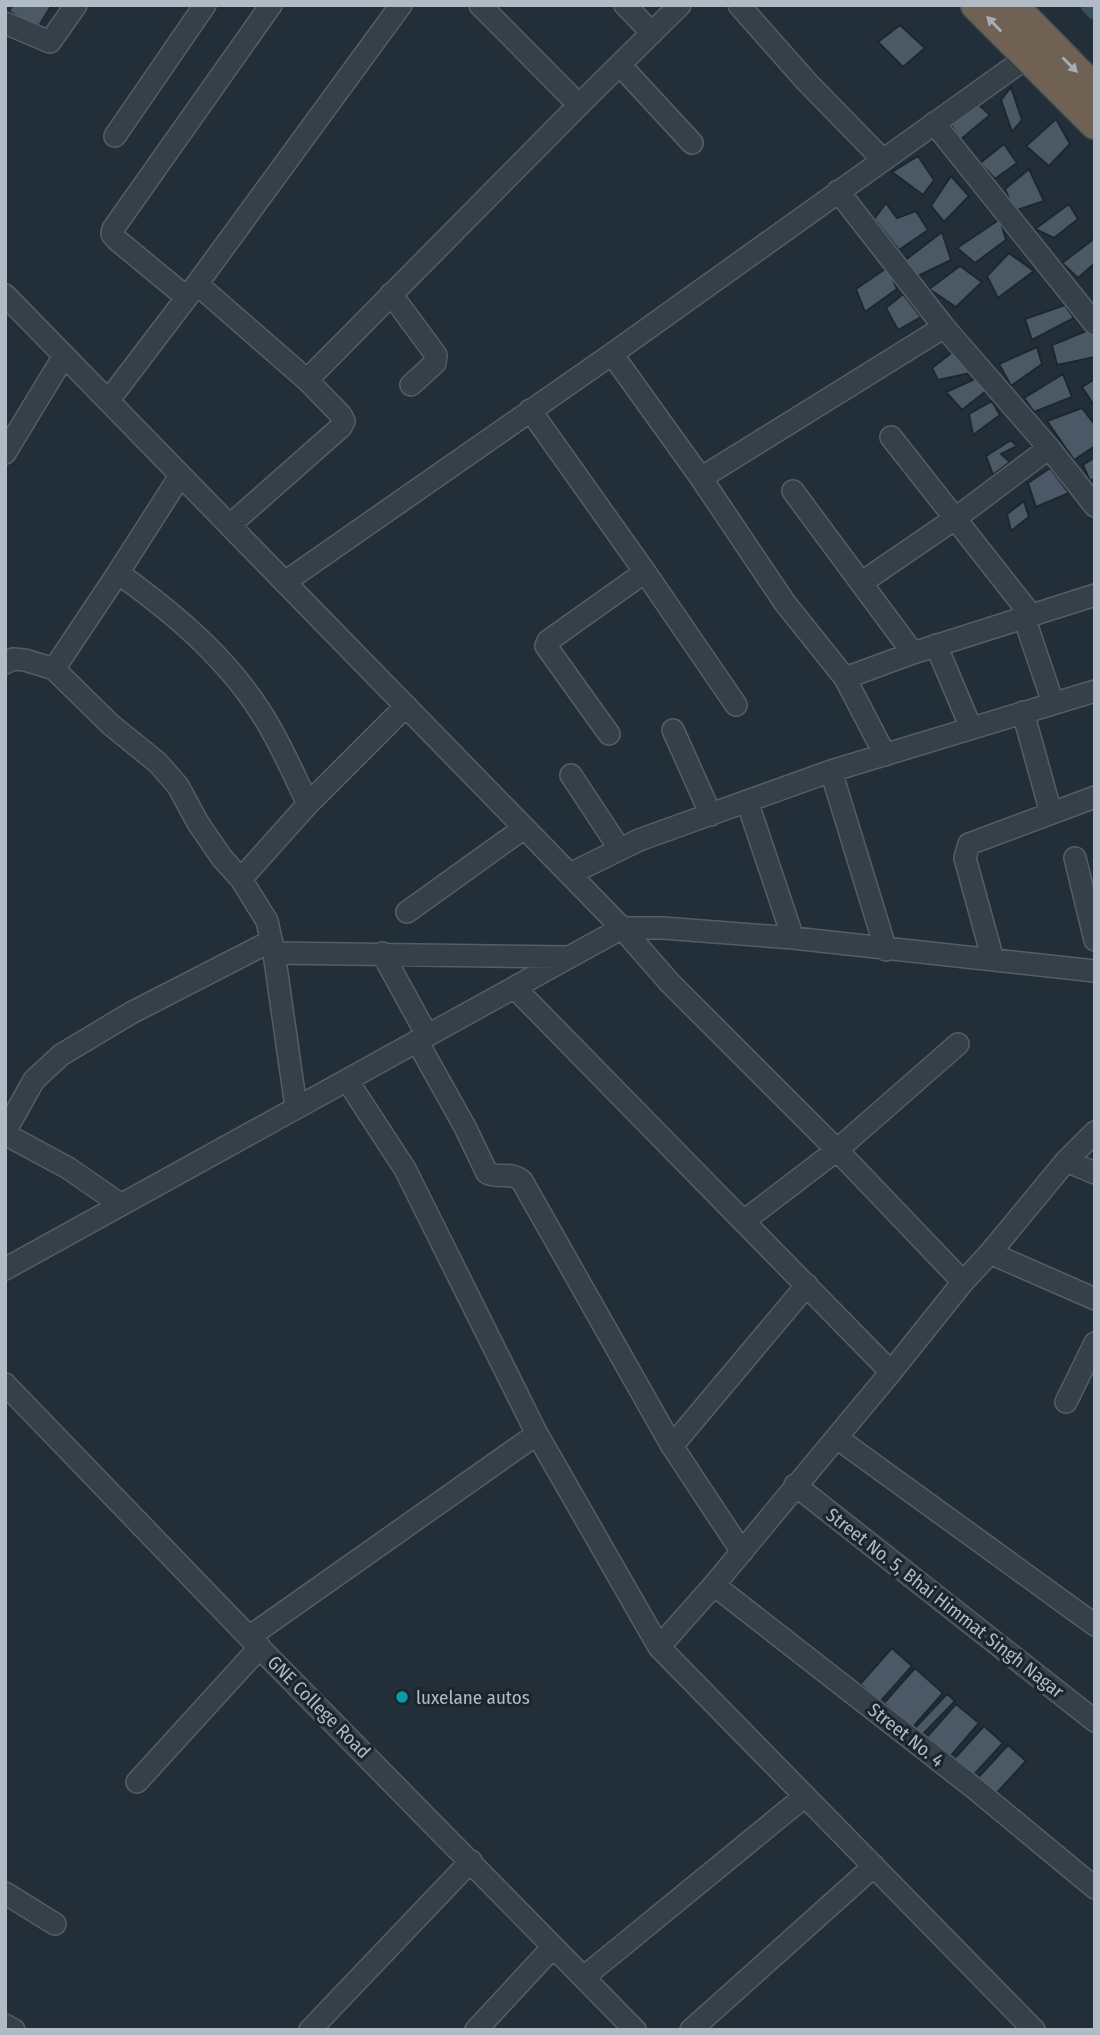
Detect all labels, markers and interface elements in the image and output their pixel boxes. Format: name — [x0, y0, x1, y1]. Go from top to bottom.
one-way arrow — [986, 16, 1003, 33]
one-way arrow — [1062, 57, 1079, 74]
street label: Street No. 5, Bhai Himmat Singh Nagar — [822, 1503, 1069, 1703]
street label: GNE College Road — [263, 1651, 375, 1763]
place label: luxelane autos — [416, 1686, 530, 1709]
marker: luxelane autos — [394, 1689, 410, 1705]
street label: Street No. 4 — [863, 1698, 949, 1772]

